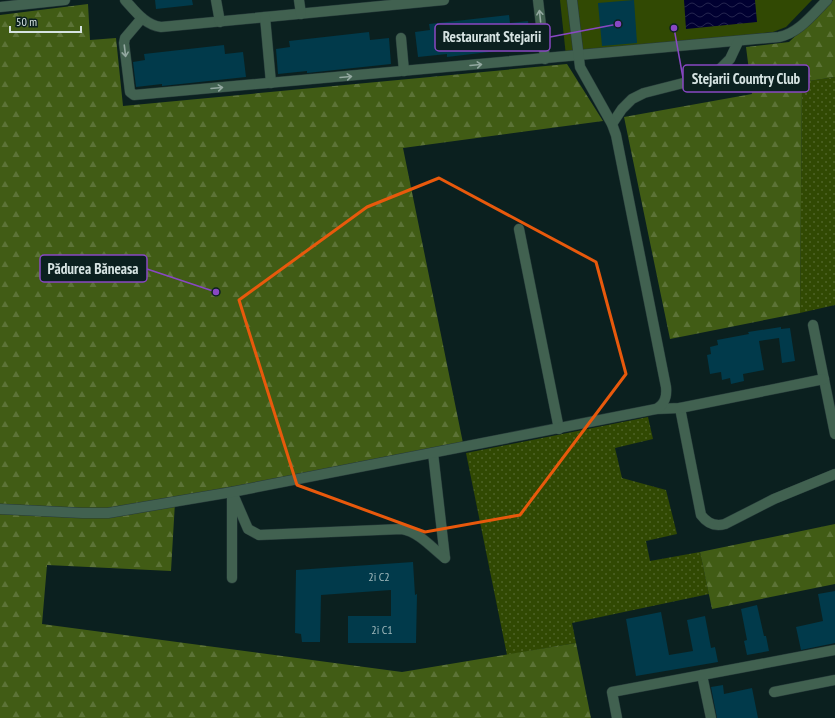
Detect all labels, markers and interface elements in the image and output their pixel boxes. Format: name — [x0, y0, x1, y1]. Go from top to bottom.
scale bar — [10, 8, 81, 34]
one-way arrow — [536, 10, 544, 23]
text: 50 m — [16, 14, 37, 29]
callout: Restaurant Stejarii — [435, 24, 550, 51]
text: Restaurant Stejarii — [443, 27, 541, 46]
one-way arrow — [121, 44, 129, 57]
one-way arrow — [469, 62, 482, 69]
callout: Stejarii Country Club — [683, 65, 809, 92]
text: Stejarii Country Club — [692, 69, 801, 88]
one-way arrow — [339, 73, 352, 80]
one-way arrow — [210, 84, 223, 91]
callout: Pădurea Băneasa — [40, 255, 147, 282]
text: Pădurea Băneasa — [47, 259, 139, 278]
house number: 2i C2 — [368, 569, 390, 584]
house number: 2i C1 — [371, 622, 393, 637]

